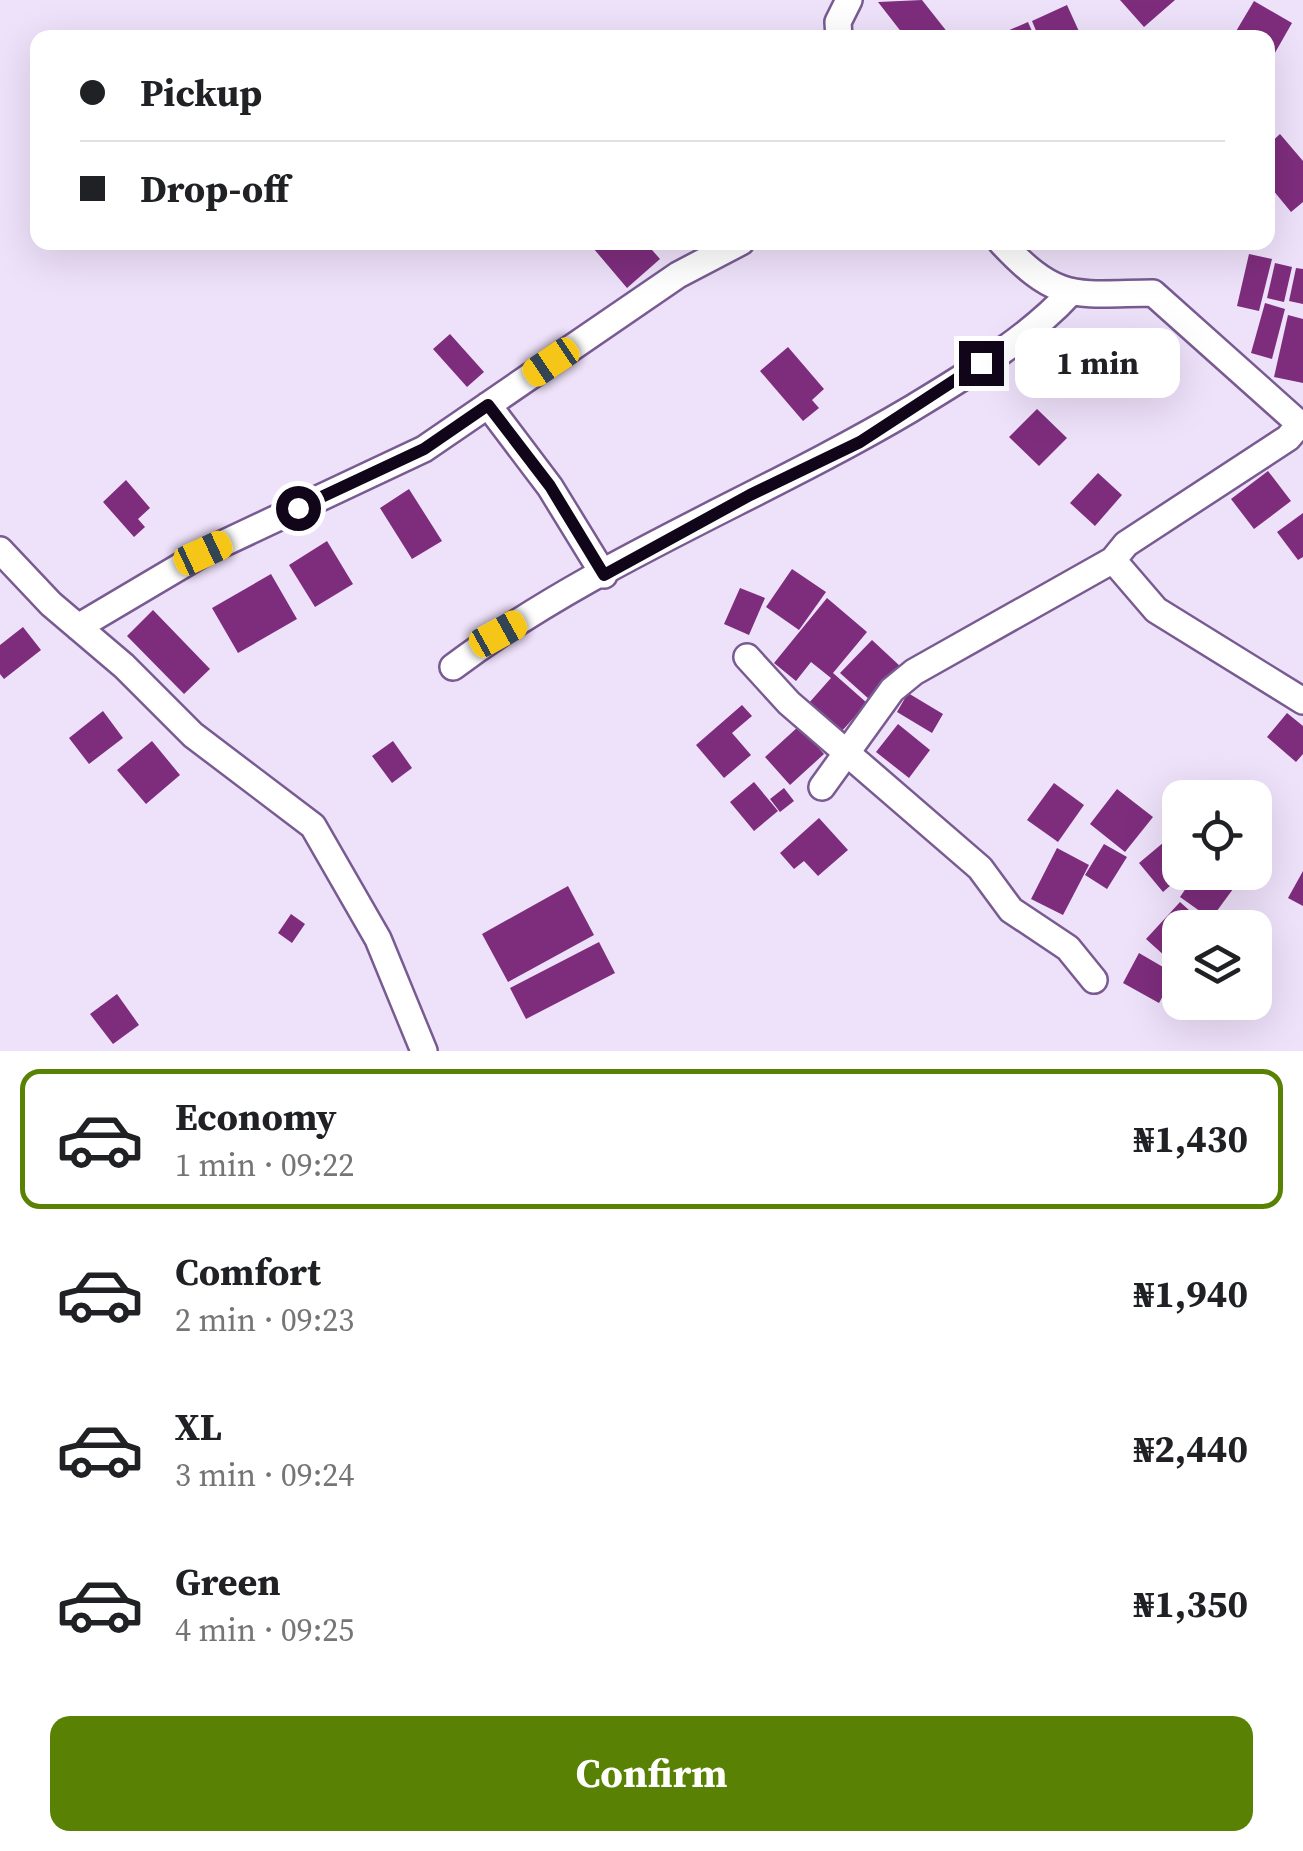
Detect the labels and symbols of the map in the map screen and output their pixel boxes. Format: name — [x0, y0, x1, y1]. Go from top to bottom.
callout: 1 min — [1016, 328, 1181, 398]
car — [518, 333, 584, 391]
route end — [959, 341, 1004, 386]
route start — [276, 486, 321, 531]
car — [169, 527, 237, 579]
car — [464, 606, 532, 662]

